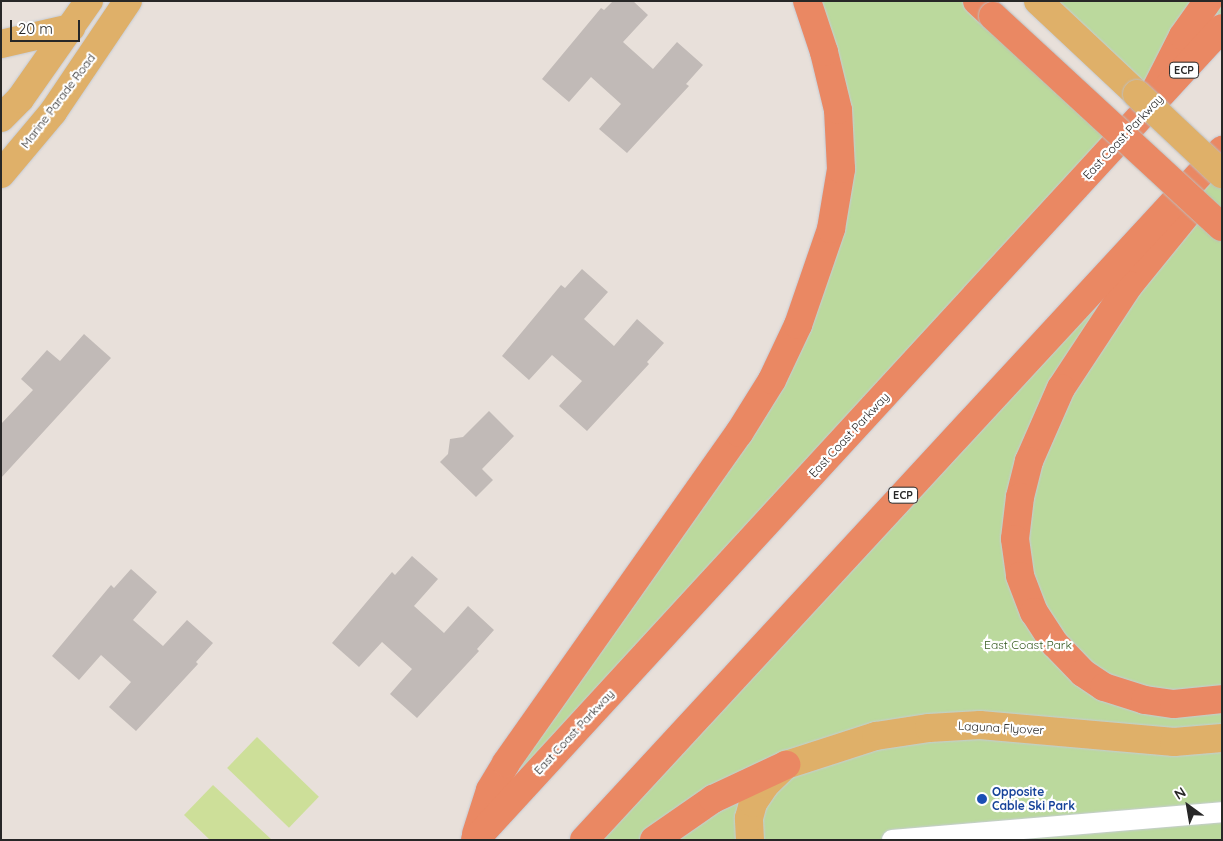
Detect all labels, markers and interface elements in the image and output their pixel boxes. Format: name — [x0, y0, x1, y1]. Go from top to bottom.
scale bar — [12, 10, 82, 42]
text: 20 m — [18, 19, 53, 38]
street label: Marine Parade Road — [18, 51, 98, 151]
road number: ECP — [1169, 62, 1199, 78]
street label: East Coast Parkway — [1080, 92, 1166, 182]
street label: East Coast Parkway — [806, 390, 892, 480]
road number: ECP — [888, 486, 918, 504]
park label: East Coast Park — [984, 638, 1072, 652]
street label: East Coast Parkway — [531, 687, 617, 777]
street label: Laguna Flyover — [958, 719, 1044, 737]
north arrow — [1163, 781, 1213, 831]
text: N — [1171, 783, 1189, 804]
place label: Opposite Cable Ski Park — [992, 785, 1075, 813]
marker: Opposite Cable Ski Park — [976, 793, 988, 805]

